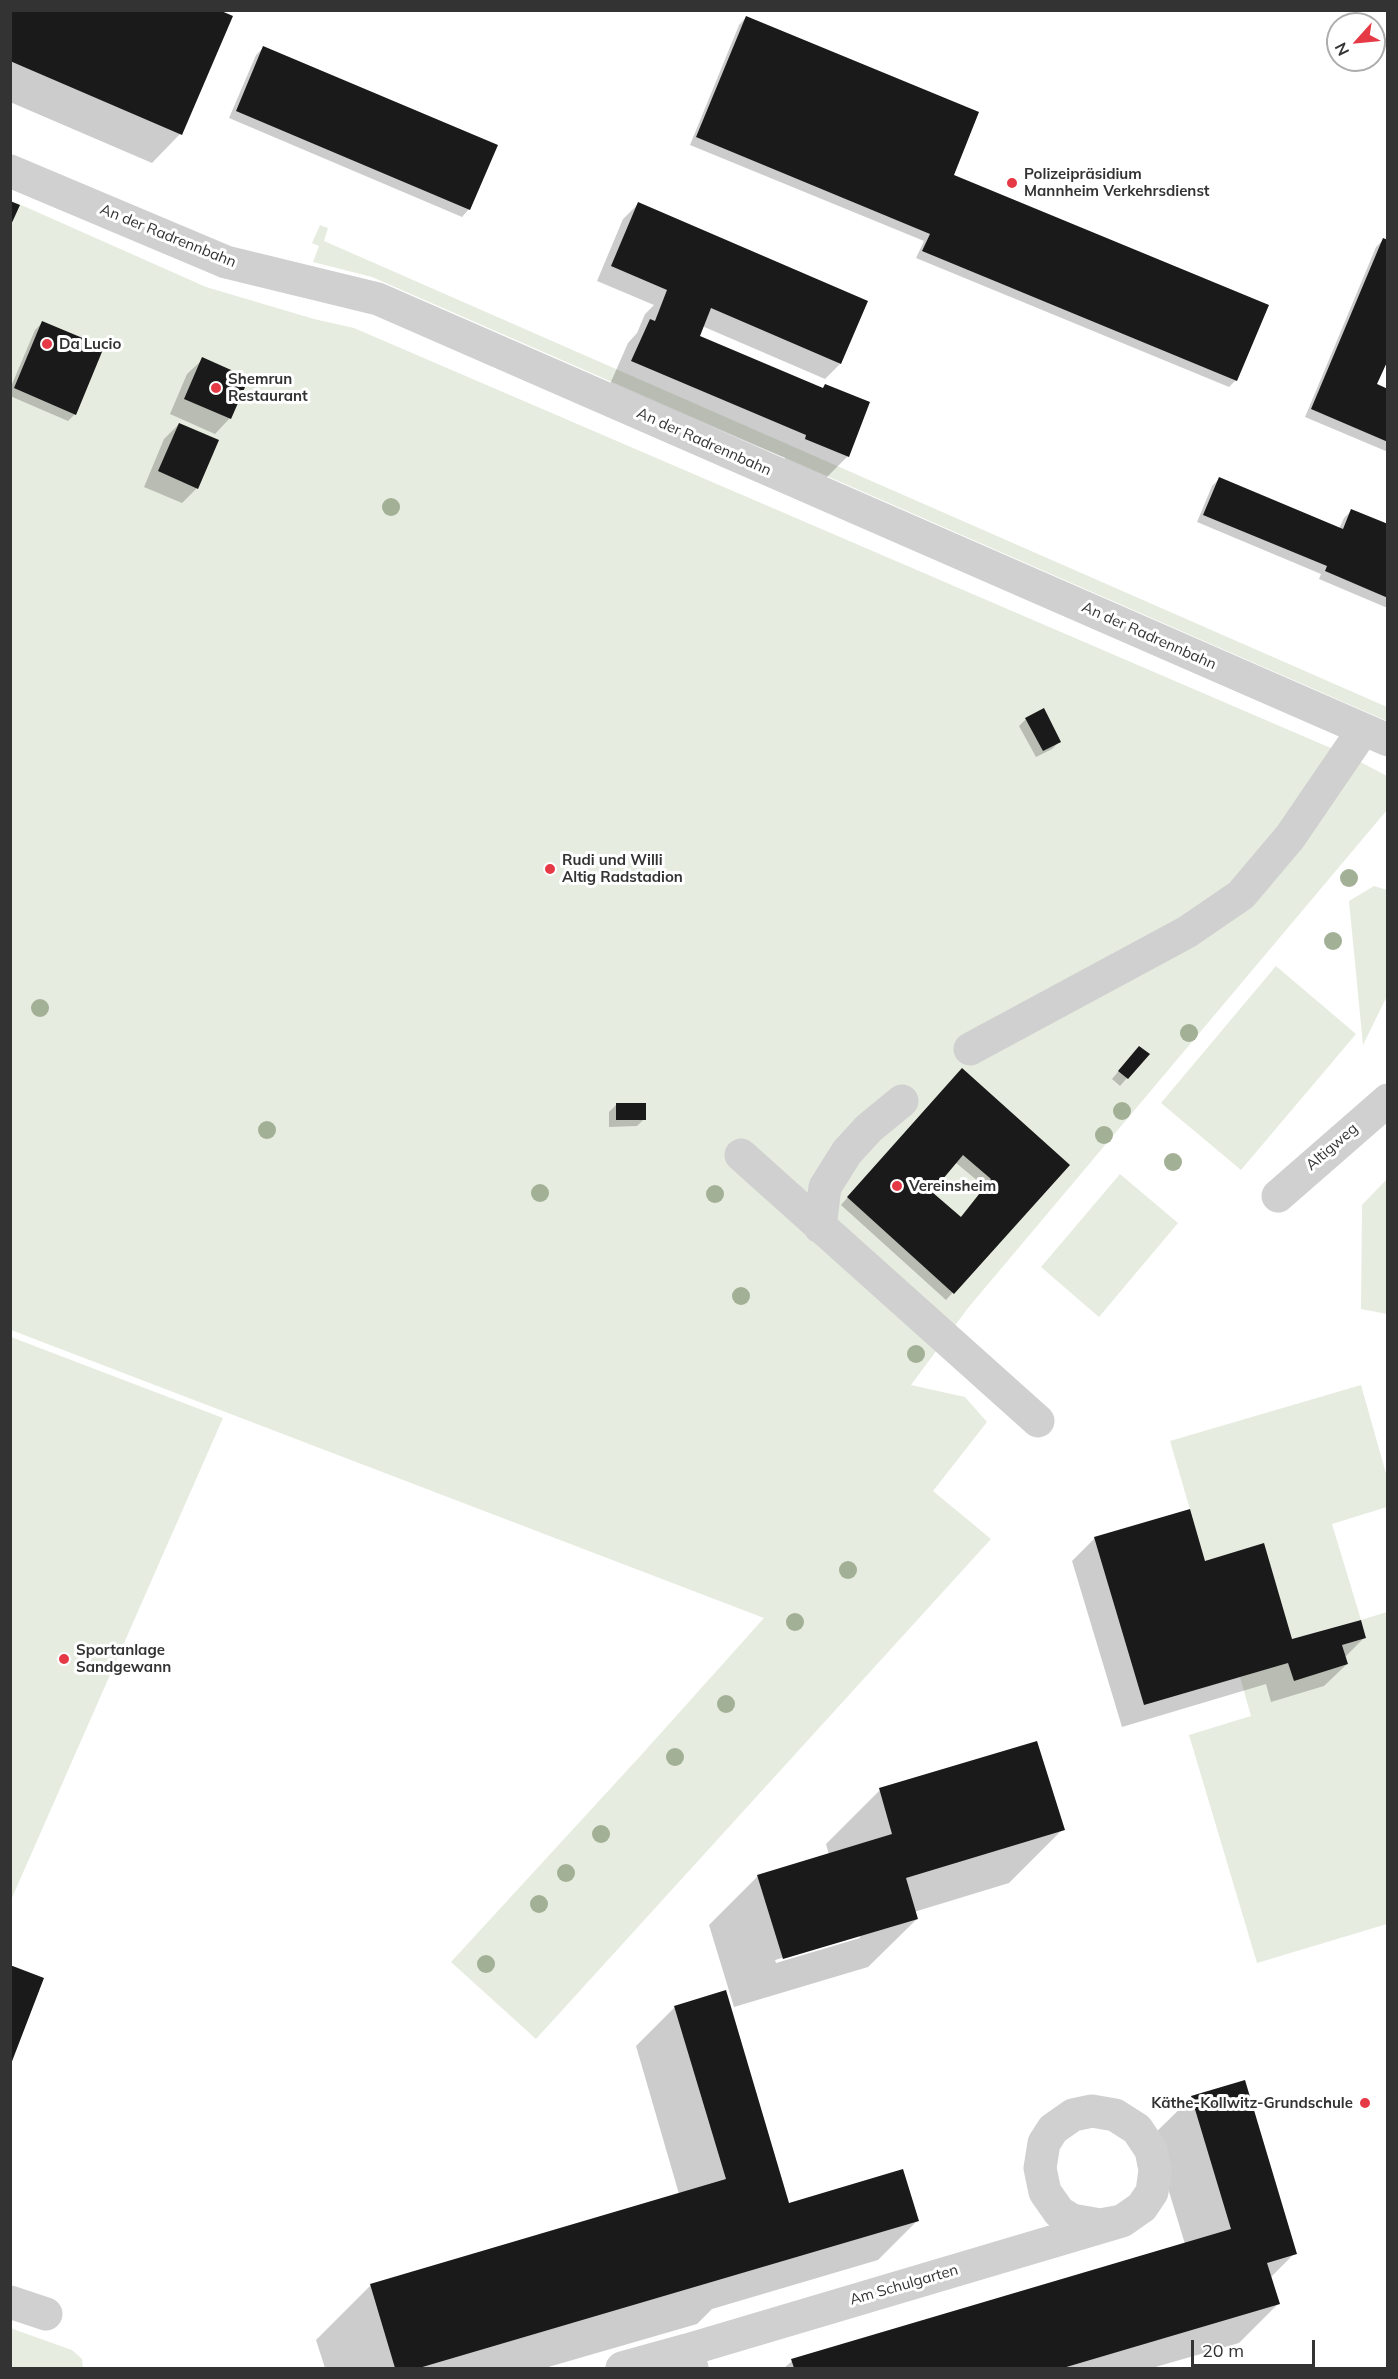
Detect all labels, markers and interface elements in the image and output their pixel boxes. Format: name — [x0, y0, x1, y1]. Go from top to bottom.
north arrow — [1326, 12, 1386, 72]
text: N — [1330, 39, 1353, 59]
place label: Polizeipräsidium Mannheim Verkehrsdienst — [1024, 165, 1210, 200]
marker: Polizeipräsidium Mannheim Verkehrsdienst — [1005, 176, 1019, 190]
street label: An der Radrennbahn — [97, 200, 239, 272]
place label: Da Lucio — [59, 335, 121, 353]
marker: Da Lucio — [40, 337, 54, 351]
place label: Shemrun Restaurant — [228, 370, 308, 405]
marker: Shemrun Restaurant — [209, 381, 223, 395]
street label: An der Radrennbahn — [634, 404, 774, 480]
street label: An der Radrennbahn — [1079, 598, 1219, 674]
place label: Rudi und Willi Altig Radstadion — [562, 851, 683, 886]
marker: Rudi und Willi Altig Radstadion — [543, 862, 557, 876]
street label: Altigweg — [1302, 1120, 1362, 1174]
place label: Vereinsheim — [909, 1177, 996, 1195]
marker: Vereinsheim — [890, 1179, 904, 1193]
place label: Sportanlage Sandgewann — [76, 1641, 171, 1676]
marker: Sportanlage Sandgewann — [57, 1652, 71, 1666]
place label: Käthe-Kollwitz-Grundschule — [1151, 2094, 1353, 2112]
marker: Käthe-Kollwitz-Grundschule — [1358, 2096, 1372, 2110]
street label: Am Schulgarten — [848, 2261, 960, 2309]
scale bar — [1194, 2328, 1318, 2366]
text: 20 m — [1202, 2339, 1244, 2362]

